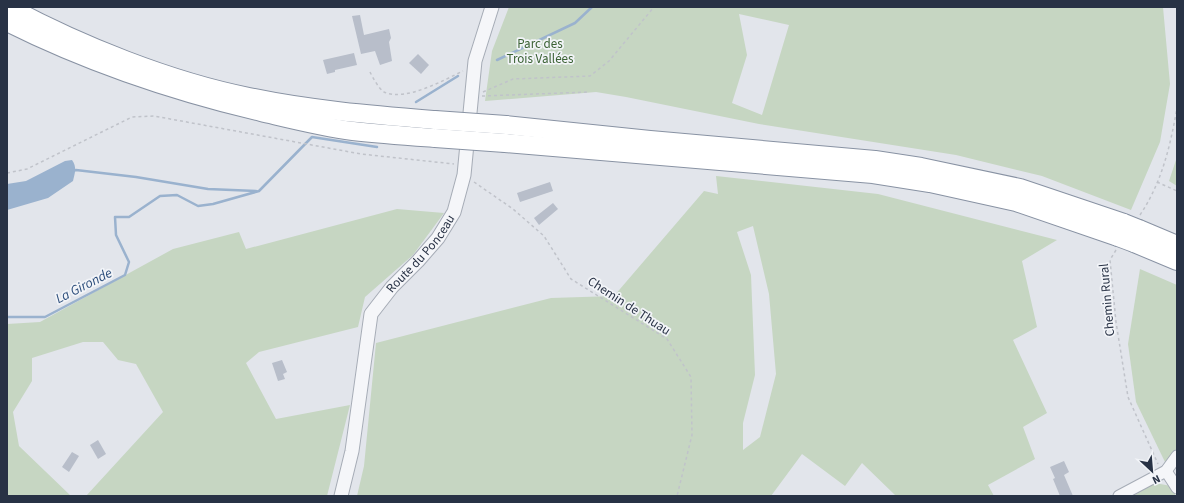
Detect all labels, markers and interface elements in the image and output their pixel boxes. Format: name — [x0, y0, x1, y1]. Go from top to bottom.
park label: Parc des Trois Vallées — [507, 35, 574, 68]
street label: Route du Ponceau — [382, 211, 459, 297]
water label: La Gironde — [52, 263, 116, 309]
street label: Chemin Rural — [1095, 263, 1119, 337]
street label: Chemin de Thuau — [584, 272, 674, 340]
north arrow — [1132, 451, 1172, 491]
text: N — [1150, 471, 1163, 488]

